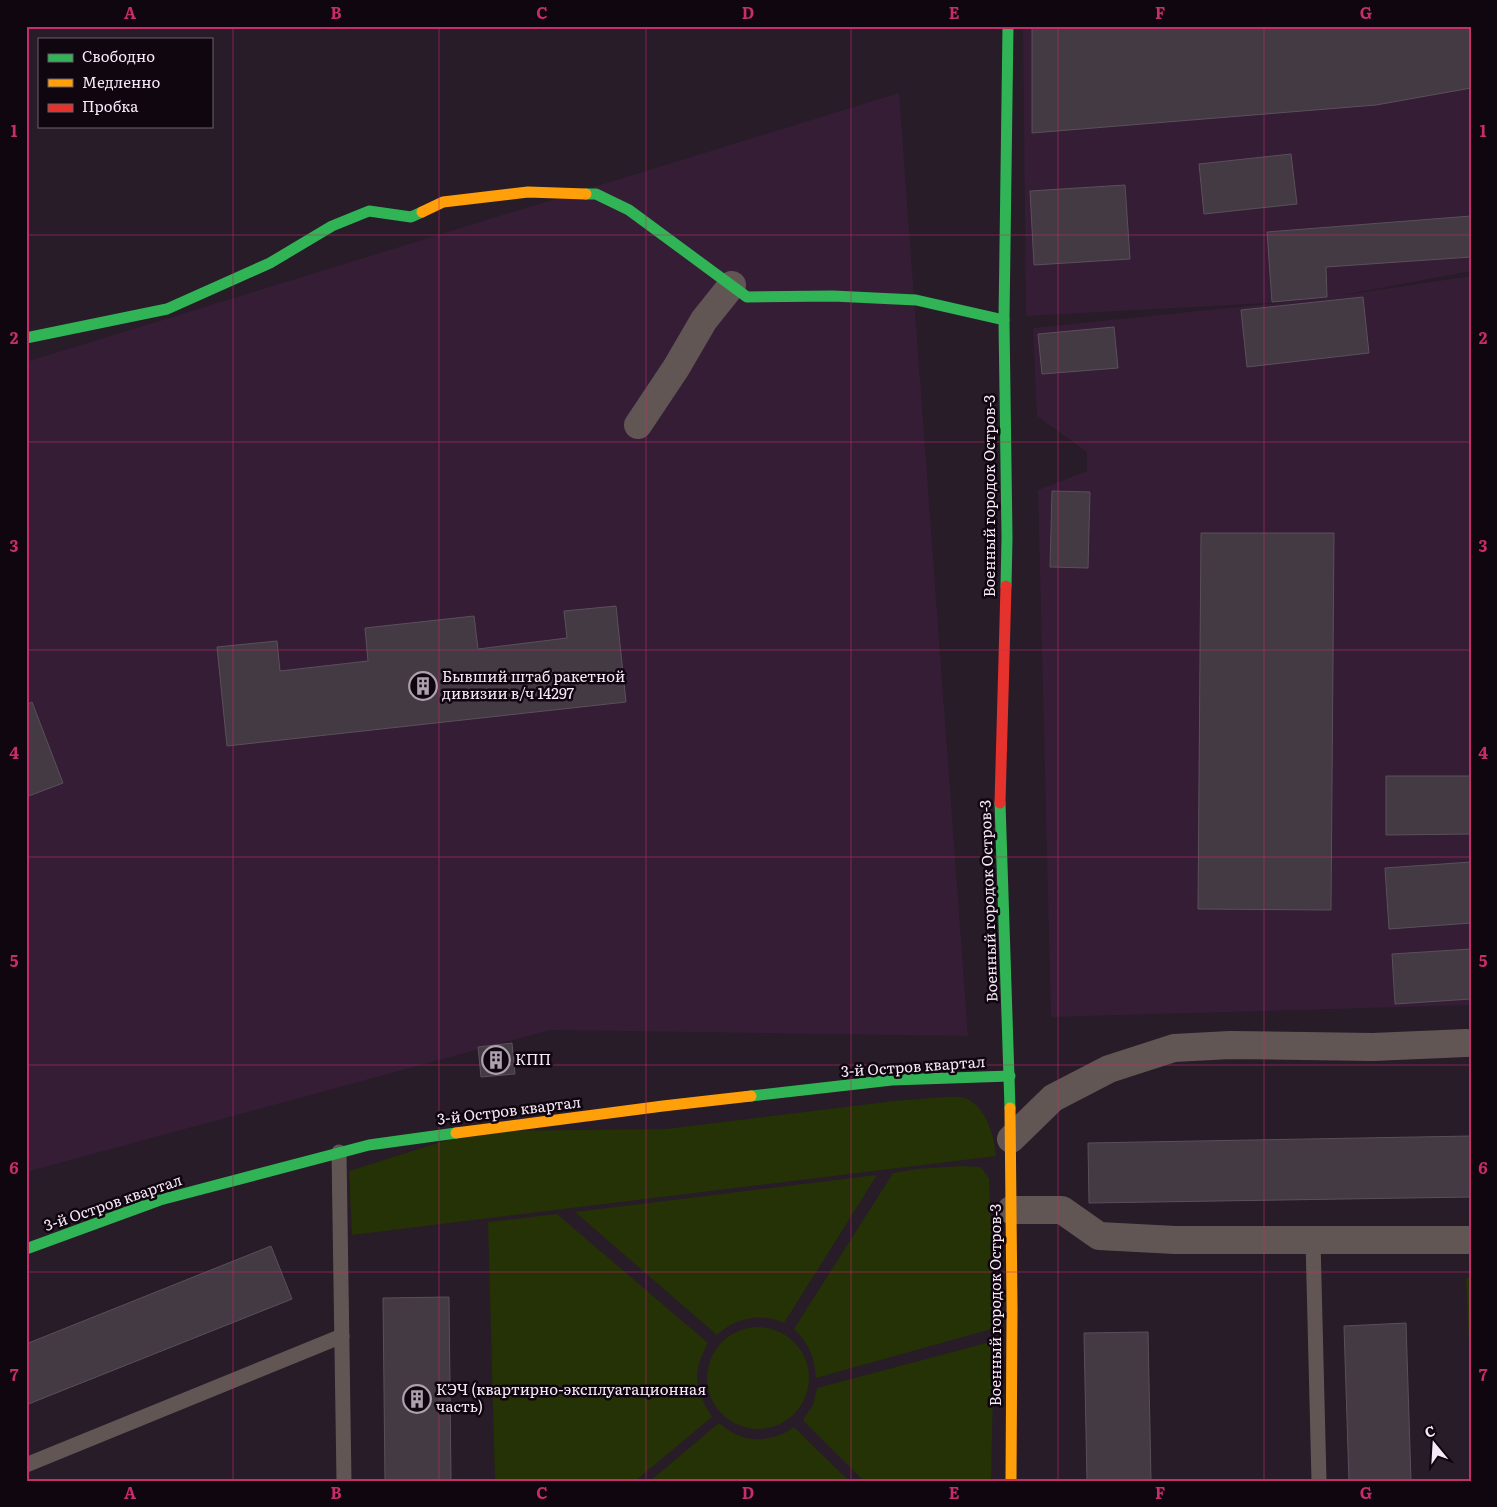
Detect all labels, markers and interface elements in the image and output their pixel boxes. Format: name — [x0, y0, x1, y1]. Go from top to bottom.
text: A — [124, 0, 136, 24]
text: B — [330, 0, 342, 24]
text: C — [536, 0, 548, 24]
text: D — [742, 0, 754, 24]
text: E — [949, 0, 960, 24]
text: F — [1155, 0, 1165, 24]
text: G — [1360, 0, 1372, 24]
legend — [38, 38, 212, 128]
text: Свободно — [82, 44, 155, 67]
text: Медленно — [82, 70, 160, 93]
text: Пробка — [82, 94, 139, 117]
text: 1 — [11, 118, 18, 142]
text: 1 — [1480, 118, 1487, 142]
text: 2 — [10, 325, 19, 349]
text: 2 — [1479, 325, 1488, 349]
street label: Военный городок Остров-3 — [977, 395, 1000, 597]
text: 3 — [10, 533, 19, 557]
text: 3 — [1479, 533, 1488, 557]
place label: Бывший штаб ракетной дивизии в/ч 14297 — [442, 664, 625, 704]
building icon: Бывший штаб ракетной дивизии в/ч 14297 — [408, 671, 438, 701]
text: 4 — [9, 740, 19, 764]
text: 4 — [1478, 740, 1488, 764]
street label: Военный городок Остров-3 — [972, 799, 1003, 1003]
text: 5 — [10, 948, 19, 972]
text: 5 — [1479, 948, 1488, 972]
building icon: КПП — [481, 1045, 511, 1075]
place label: КПП — [515, 1047, 551, 1070]
street label: 3-й Остров квартал — [840, 1049, 986, 1082]
street label: 3-й Остров квартал — [436, 1089, 582, 1130]
text: 6 — [9, 1155, 19, 1179]
text: 6 — [1478, 1155, 1488, 1179]
street label: 3-й Остров квартал — [40, 1167, 185, 1236]
street label: Военный городок Остров-3 — [983, 1204, 1006, 1406]
text: 7 — [10, 1362, 19, 1386]
text: 7 — [1479, 1362, 1488, 1386]
place label: КЭЧ (квартирно-эксплуатационная часть) — [436, 1377, 706, 1417]
building icon: КЭЧ (квартирно-эксплуатационная часть) — [402, 1384, 432, 1414]
north arrow — [1410, 1420, 1460, 1470]
text: С — [1422, 1420, 1438, 1442]
text: A — [124, 1480, 136, 1504]
text: B — [330, 1480, 342, 1504]
text: C — [536, 1480, 548, 1504]
text: D — [742, 1480, 754, 1504]
text: E — [949, 1480, 960, 1504]
text: F — [1155, 1480, 1165, 1504]
text: G — [1360, 1480, 1372, 1504]

